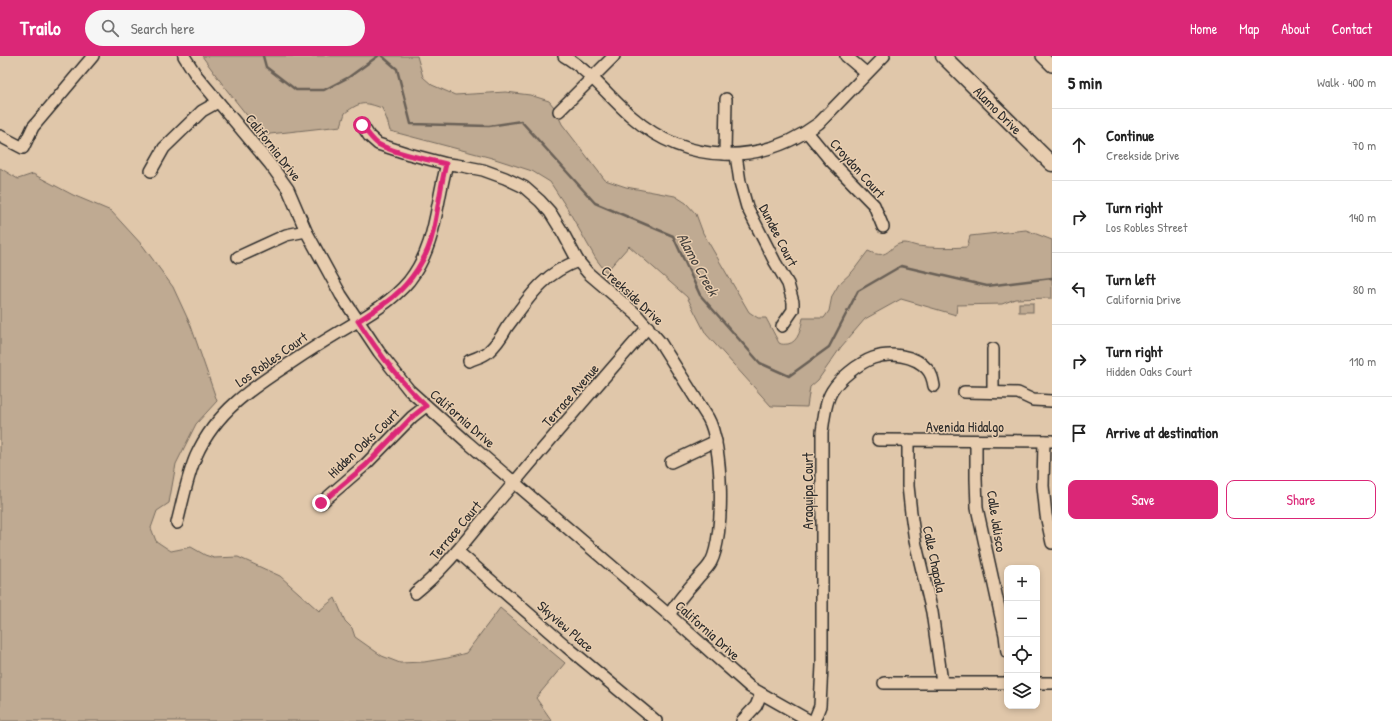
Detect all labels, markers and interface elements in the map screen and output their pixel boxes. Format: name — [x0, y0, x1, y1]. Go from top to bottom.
search box — [85, 10, 365, 46]
text: Trailo — [20, 15, 61, 41]
icon: search — [99, 17, 121, 39]
text: Search here — [131, 18, 195, 39]
text: Home — [1190, 19, 1217, 38]
text: Map — [1239, 19, 1259, 38]
text: About — [1281, 19, 1310, 38]
text: Contact — [1332, 19, 1372, 38]
text: 5 min — [1068, 71, 1102, 94]
text: Walk · 400 m — [1317, 73, 1376, 91]
street label: Alamo Drive — [970, 82, 1027, 139]
street label: California Drive — [242, 109, 307, 185]
route start — [353, 116, 371, 134]
text: Continue — [1106, 125, 1154, 146]
street label: Croydon Court — [825, 134, 890, 203]
icon: ahead — [1068, 134, 1090, 156]
text: 70 m — [1352, 136, 1376, 154]
text: Creekside Drive — [1106, 146, 1180, 164]
text: Turn right — [1106, 197, 1162, 218]
street label: Dundee Court — [755, 201, 803, 270]
icon: right — [1068, 206, 1090, 228]
text: 140 m — [1349, 208, 1376, 226]
text: Los Robles Street — [1106, 218, 1187, 236]
water label: Alamo Creek — [672, 229, 725, 301]
street label: Creekside Drive — [598, 261, 669, 329]
text: Turn left — [1106, 269, 1156, 290]
icon: left — [1068, 278, 1090, 300]
text: 80 m — [1353, 280, 1376, 298]
text: California Drive — [1106, 290, 1181, 308]
street label: Los Robles Court — [231, 327, 311, 391]
text: Turn right — [1106, 341, 1162, 362]
icon: right — [1068, 350, 1090, 372]
text: 110 m — [1349, 352, 1376, 370]
street label: Terrace Avenue — [537, 359, 603, 431]
text: Hidden Oaks Court — [1106, 362, 1192, 380]
street label: California Drive — [426, 384, 500, 452]
street label: Hidden Oaks Court — [323, 404, 403, 482]
street label: Avenida Hidalgo — [926, 417, 1004, 437]
icon: arrive — [1068, 422, 1090, 444]
text: Arrive at destination — [1106, 422, 1218, 443]
street label: Araquipa Court — [798, 452, 818, 529]
button: Save — [1068, 480, 1218, 519]
button: Share — [1226, 480, 1376, 519]
street label: Calle Jalisco — [983, 489, 1011, 553]
route end — [312, 494, 330, 512]
street label: Terrace Court — [425, 496, 485, 564]
street label: Calle Chapala — [918, 524, 951, 595]
map controls — [1004, 565, 1040, 709]
button: + — [1004, 565, 1040, 601]
street label: Skyview Place — [533, 596, 599, 657]
street label: California Drive — [672, 596, 745, 664]
button: − — [1004, 601, 1040, 637]
button: locate — [1004, 637, 1040, 673]
button: layers — [1004, 673, 1040, 709]

